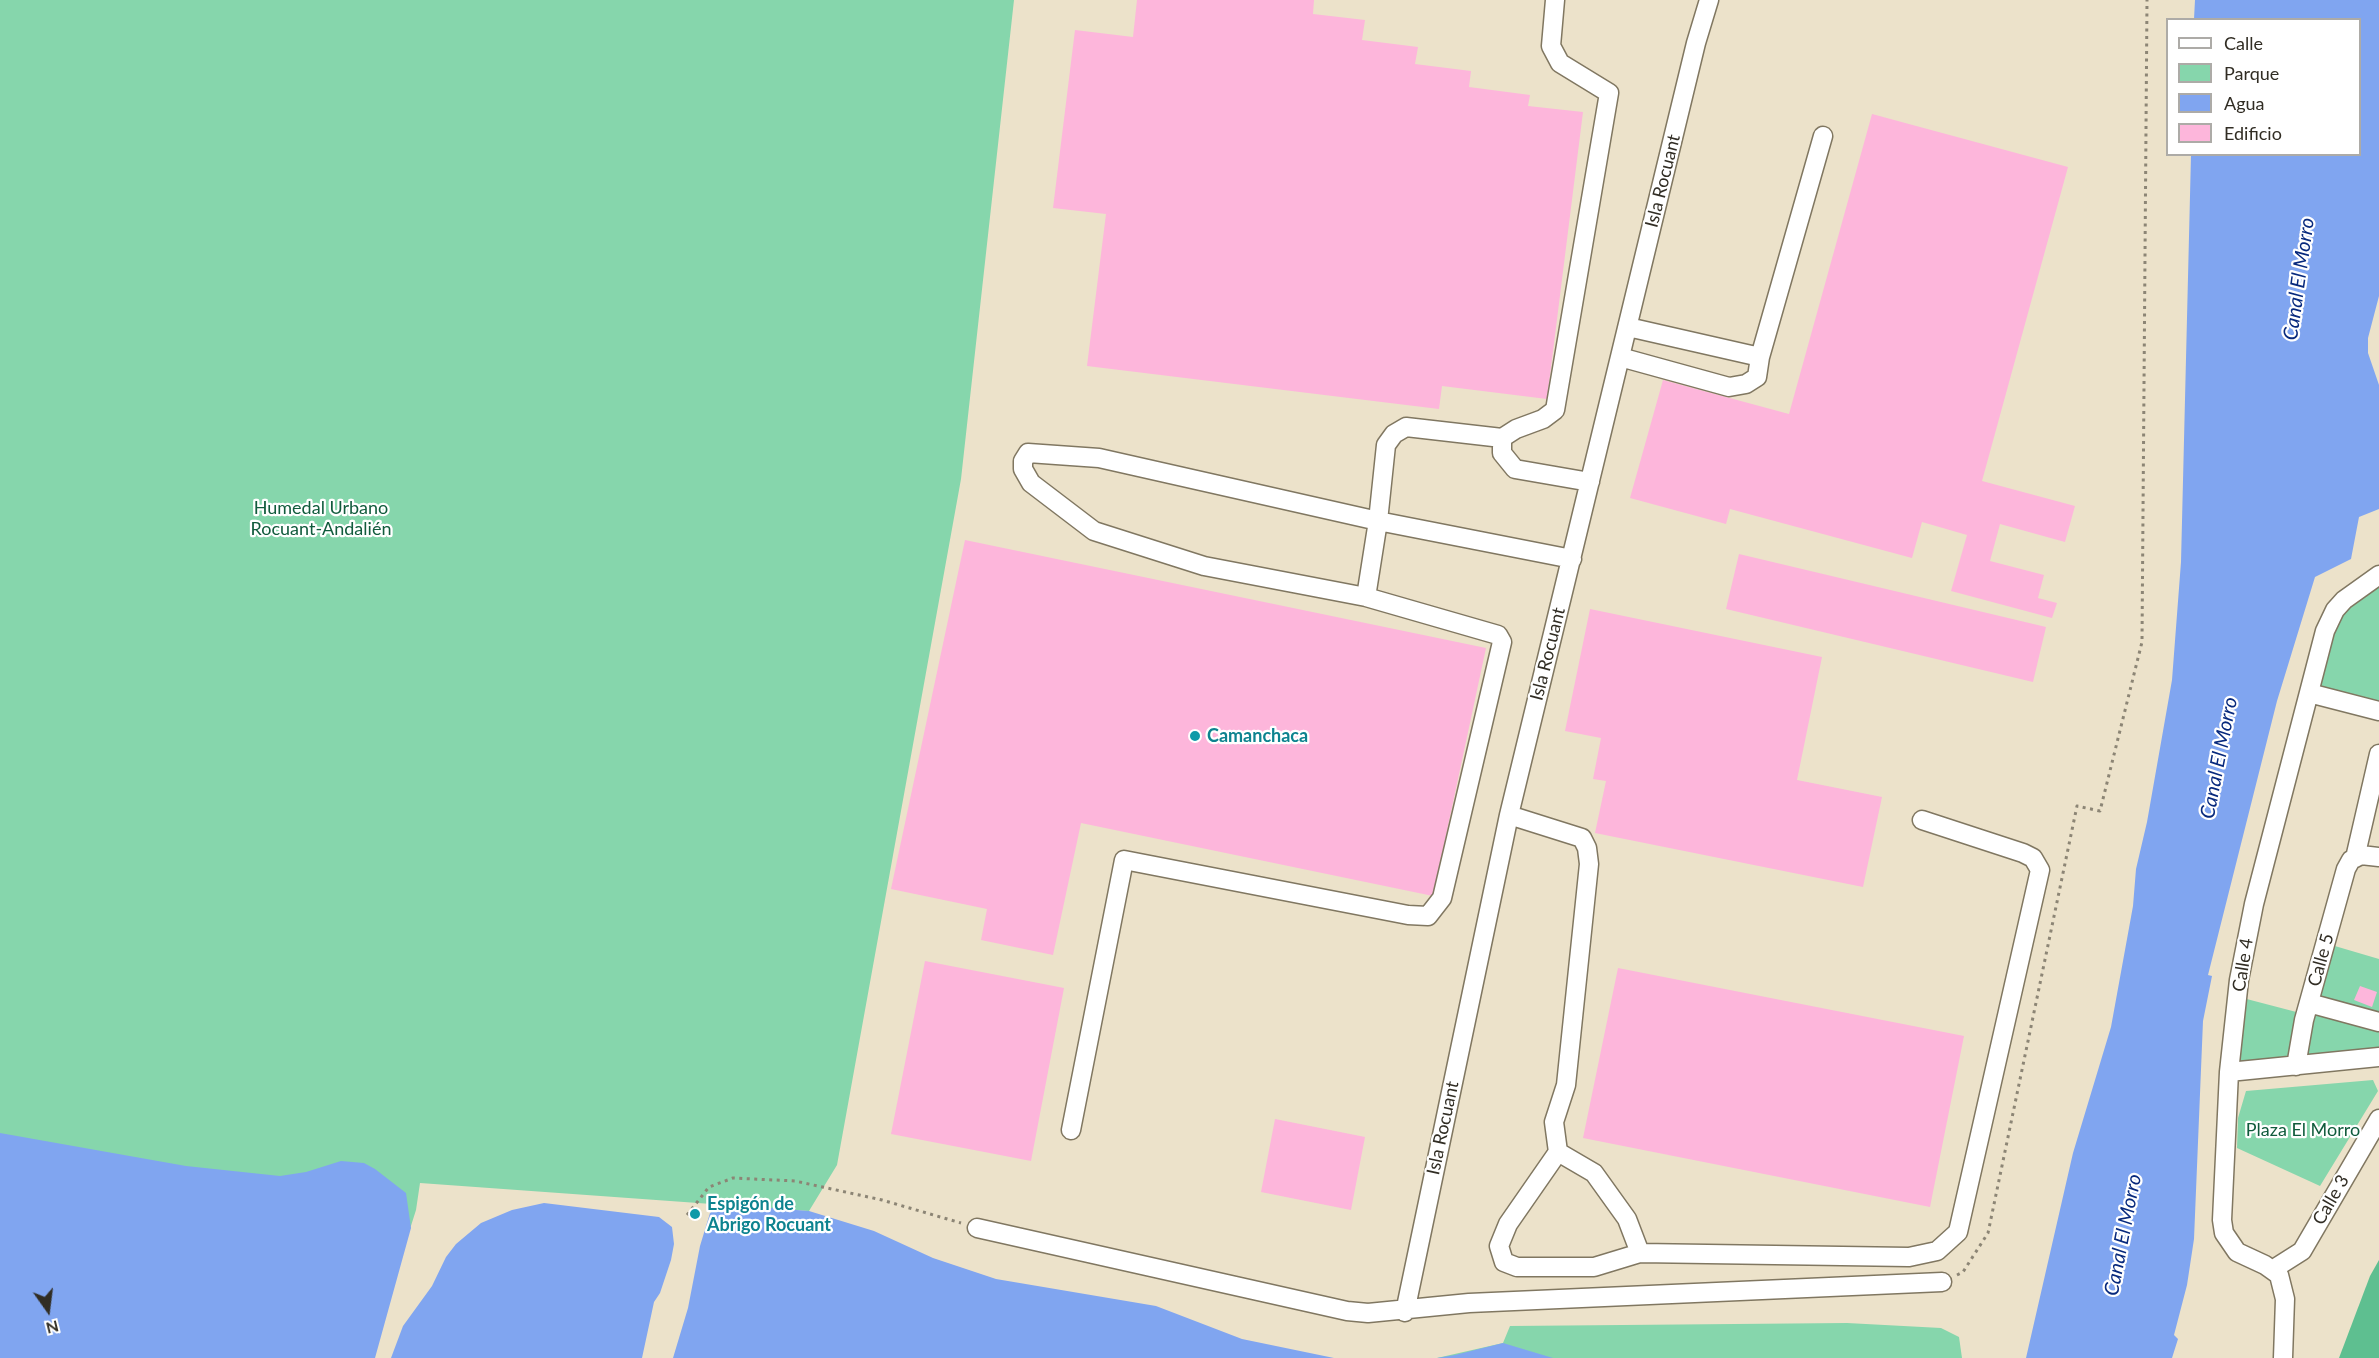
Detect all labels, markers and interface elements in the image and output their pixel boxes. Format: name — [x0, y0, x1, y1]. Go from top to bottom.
legend — [2166, 18, 2361, 156]
text: Calle — [2224, 32, 2263, 54]
text: Parque — [2224, 62, 2279, 84]
text: Agua — [2224, 92, 2265, 114]
text: Edificio — [2224, 122, 2282, 144]
street label: Isla Rocuant — [1641, 132, 1685, 230]
water label: Canal El Morro — [2279, 216, 2319, 342]
park label: Humedal Urbano Rocuant-Andalién — [251, 497, 391, 540]
street label: Isla Rocuant — [1526, 605, 1570, 703]
water label: Canal El Morro — [2195, 695, 2243, 821]
place label: Camanchaca — [1207, 725, 1308, 747]
marker: Camanchaca — [1188, 729, 1202, 743]
street label: Calle 5 — [2304, 931, 2338, 989]
street label: Calle 4 — [2228, 937, 2258, 993]
street label: Isla Rocuant — [1423, 1079, 1463, 1177]
park label: Plaza El Morro — [2246, 1119, 2360, 1141]
street label: Calle 3 — [2308, 1171, 2354, 1229]
water label: Canal El Morro — [2099, 1172, 2147, 1298]
place label: Espigón de Abrigo Rocuant — [707, 1193, 831, 1236]
marker: Espigón de Abrigo Rocuant — [688, 1207, 702, 1221]
north arrow — [18, 1280, 78, 1340]
text: N — [44, 1317, 61, 1339]

